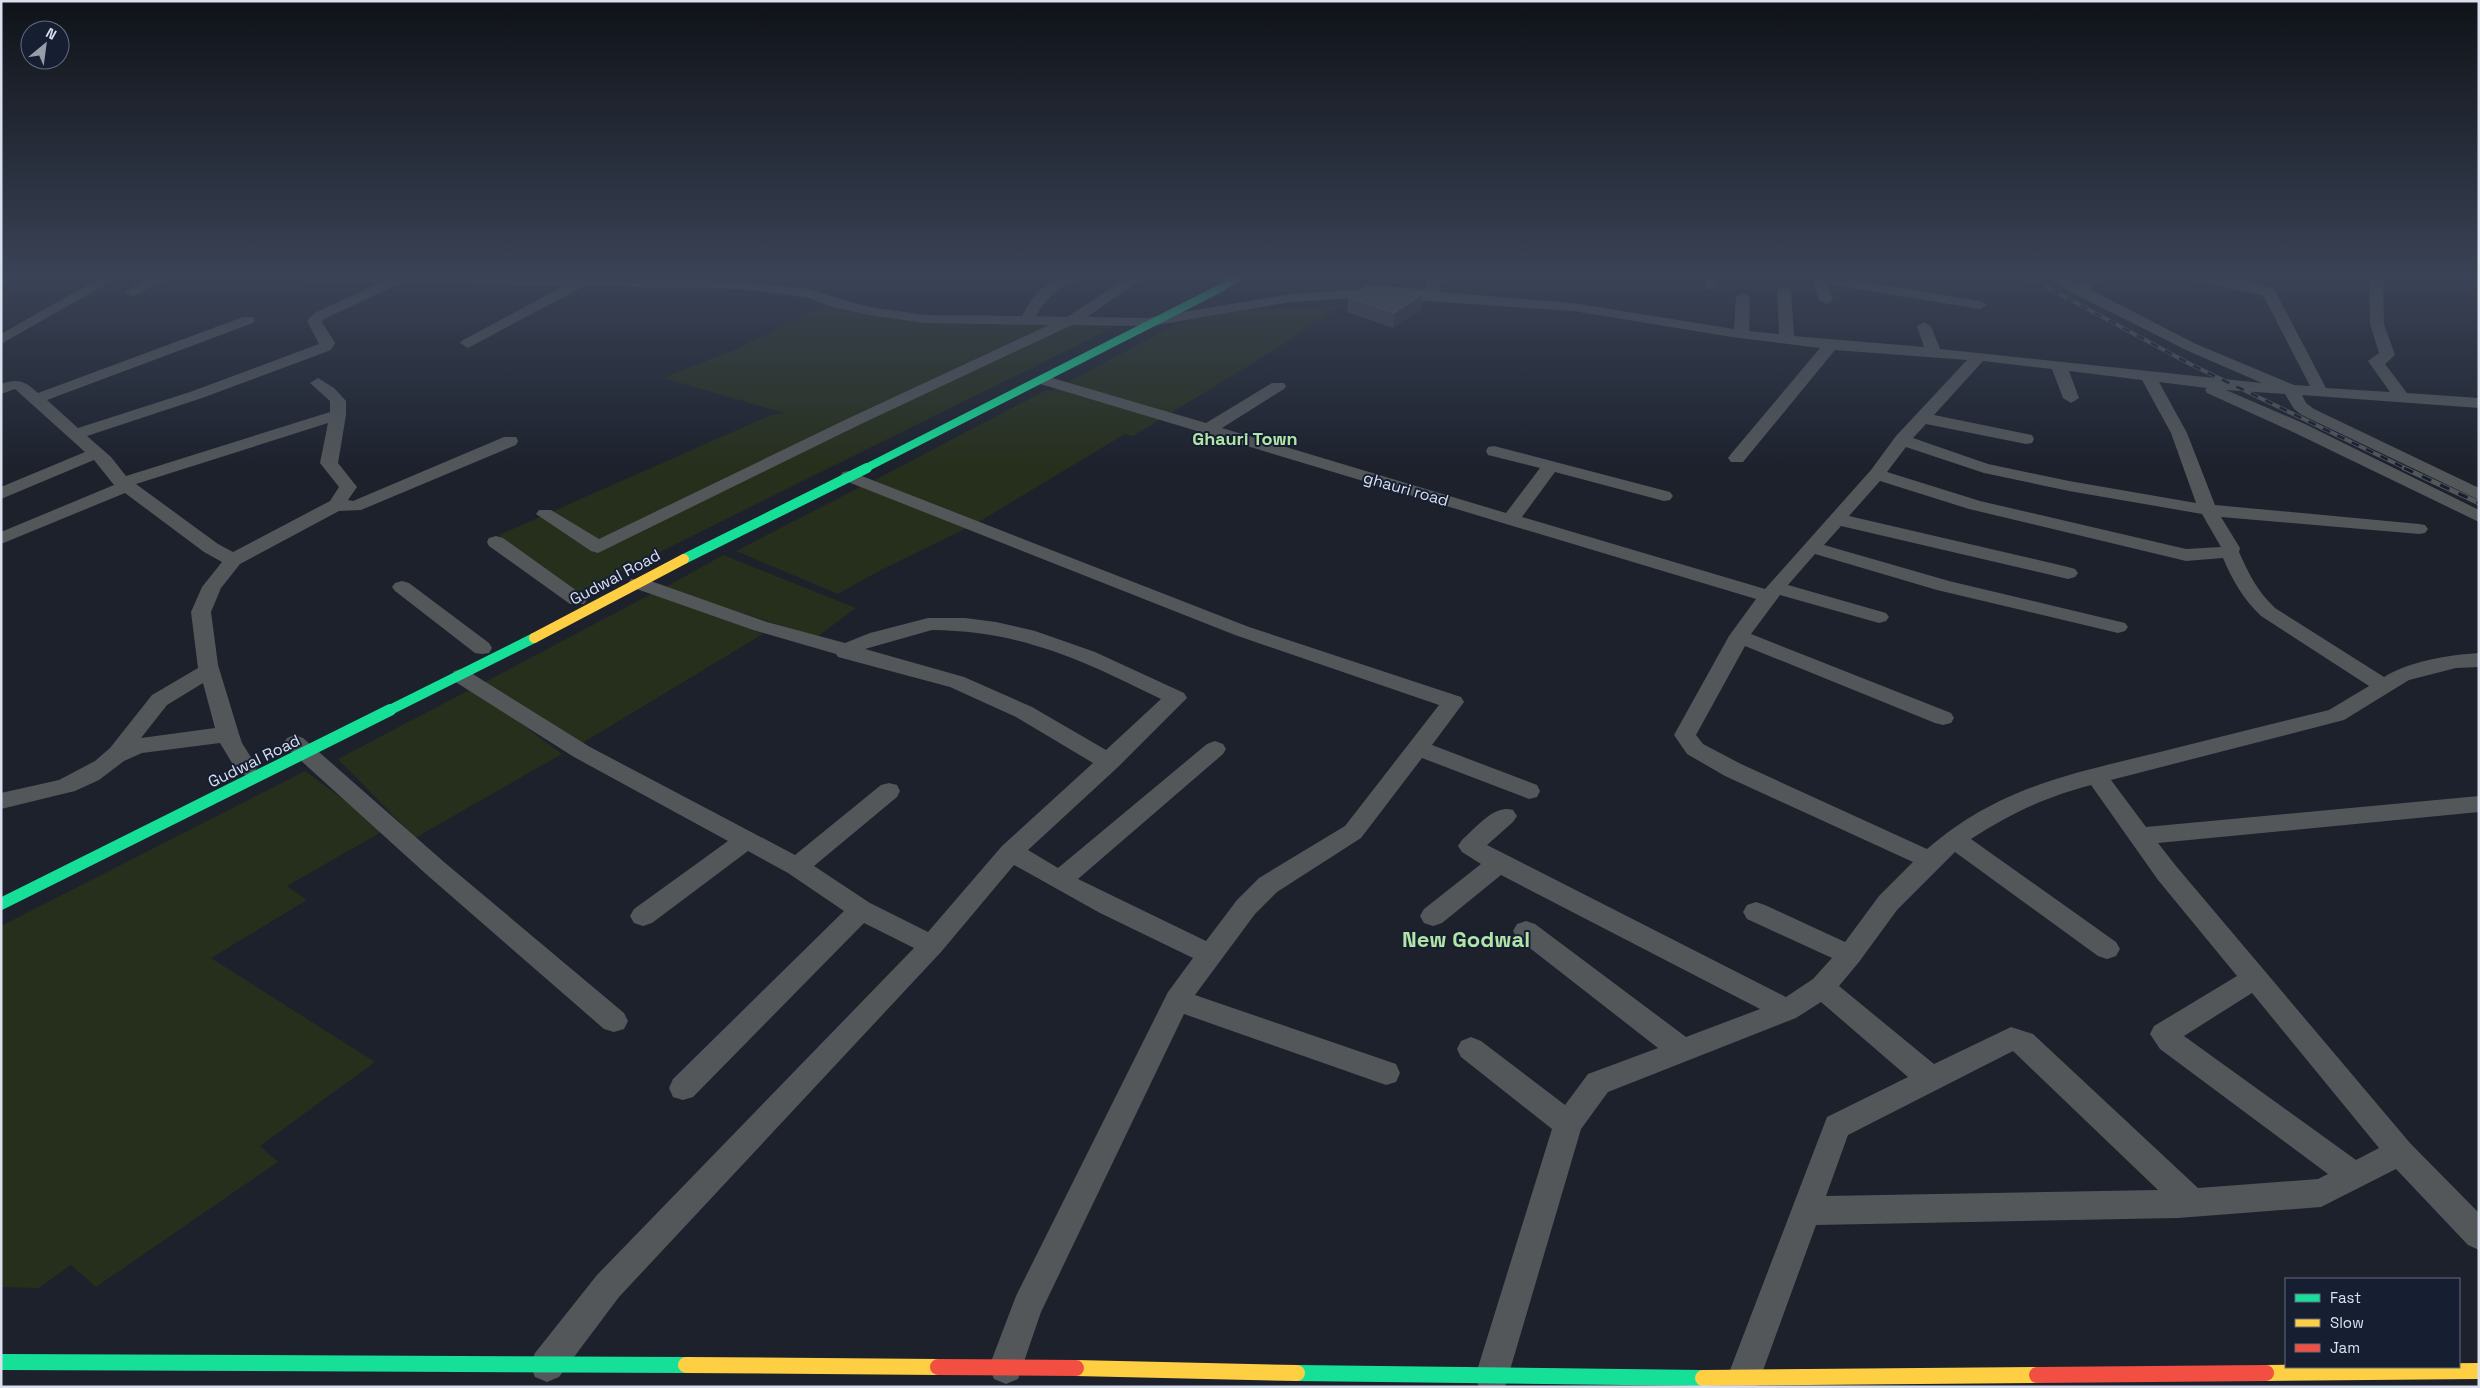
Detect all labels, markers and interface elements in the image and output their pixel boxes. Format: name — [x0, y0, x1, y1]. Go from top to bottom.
north arrow — [20, 20, 70, 70]
text: N — [43, 23, 60, 44]
district label: Ghauri Town — [1192, 427, 1298, 450]
street label: ghauri road — [1361, 467, 1451, 511]
street label: Gudwal Road — [566, 544, 664, 610]
street label: Gudwal Road — [205, 730, 303, 792]
district label: New Godwal — [1402, 925, 1530, 953]
legend — [2285, 1278, 2460, 1368]
text: Fast — [2330, 1288, 2361, 1307]
text: Slow — [2330, 1313, 2364, 1332]
text: Jam — [2330, 1338, 2360, 1357]

